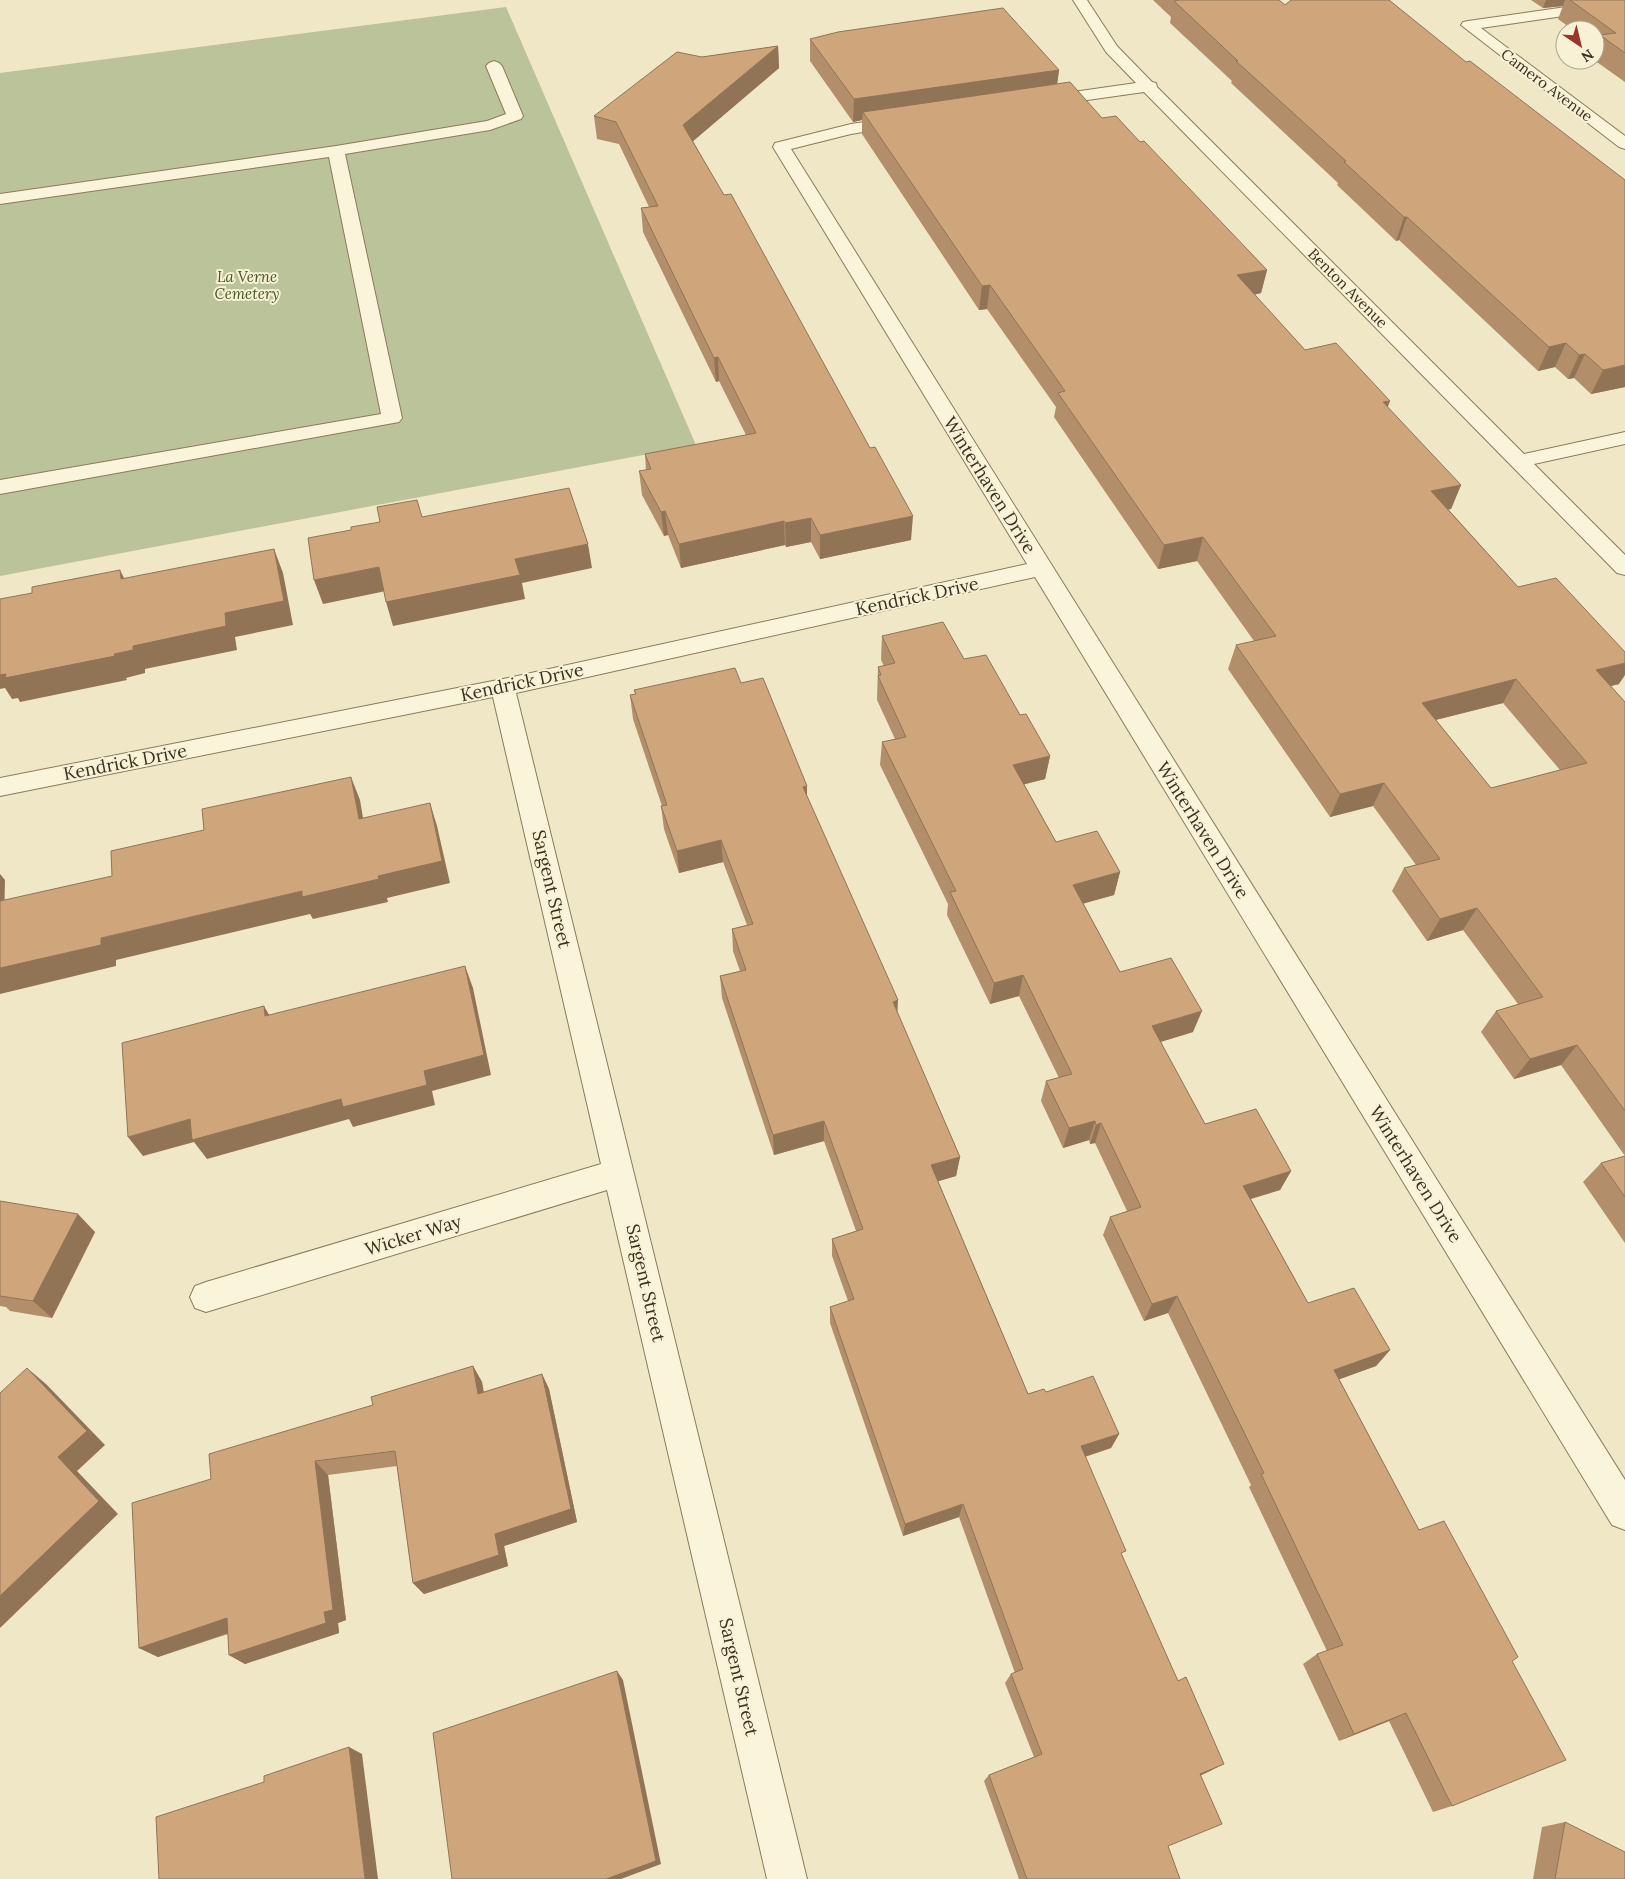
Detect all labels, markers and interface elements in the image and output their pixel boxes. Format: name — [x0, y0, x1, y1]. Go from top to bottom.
north arrow — [1555, 20, 1605, 70]
street label: Camero Avenue — [1497, 44, 1597, 126]
text: N — [1578, 45, 1597, 66]
street label: Benton Avenue — [1304, 244, 1392, 332]
park label: La Verne Cemetery — [214, 267, 280, 303]
street label: Winterhaven Drive — [939, 412, 1042, 558]
street label: Kendrick Drive — [853, 572, 981, 620]
street label: Kendrick Drive — [458, 658, 586, 706]
street label: Kendrick Drive — [61, 739, 189, 785]
street label: Winterhaven Drive — [1152, 757, 1255, 903]
street label: Sargent Street — [527, 828, 577, 950]
street label: Winterhaven Drive — [1365, 1101, 1468, 1247]
street label: Wicker Way — [362, 1209, 465, 1261]
street label: Sargent Street — [621, 1222, 671, 1344]
street label: Sargent Street — [714, 1616, 764, 1738]

